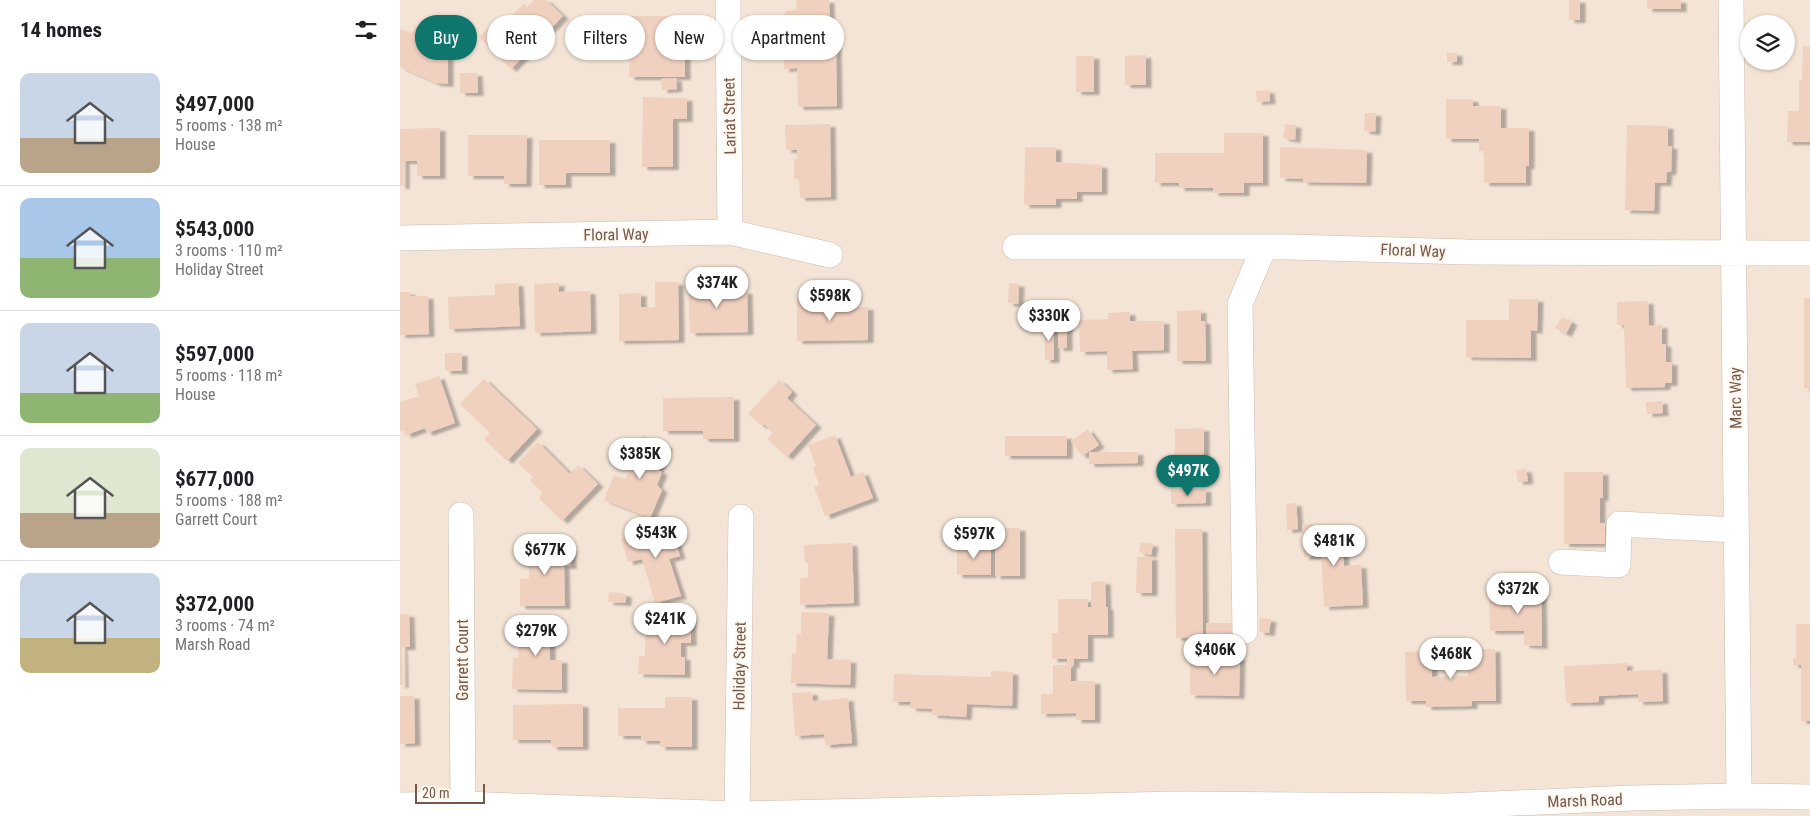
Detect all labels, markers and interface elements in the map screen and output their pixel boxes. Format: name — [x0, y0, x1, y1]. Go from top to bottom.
chip: Buy — [415, 15, 477, 60]
chip: Rent — [487, 15, 555, 60]
chip: Filters — [565, 15, 645, 60]
chip: New — [655, 15, 723, 60]
chip: Apartment — [733, 15, 844, 60]
map controls — [1740, 15, 1795, 70]
button: layers — [1740, 15, 1795, 70]
icon: filters — [352, 16, 380, 44]
text: 14 homes — [20, 18, 102, 42]
street label: Lariat Street — [719, 77, 740, 155]
text: $497,000 — [175, 92, 254, 116]
icon: home — [60, 93, 120, 153]
text: 5 rooms · 138 m² — [175, 116, 283, 135]
text: House — [175, 135, 215, 154]
text: $543,000 — [175, 217, 254, 241]
icon: home — [60, 218, 120, 278]
street label: Floral Way — [583, 224, 649, 245]
street label: Floral Way — [1380, 240, 1446, 261]
text: 3 rooms · 110 m² — [175, 241, 283, 260]
text: Holiday Street — [175, 260, 264, 279]
pin: $374K — [682, 266, 752, 309]
text: $374K — [696, 273, 738, 292]
pin: $598K — [795, 280, 865, 322]
text: $598K — [809, 286, 851, 305]
pin: $330K — [1014, 300, 1084, 342]
text: $330K — [1028, 306, 1070, 325]
text: $597,000 — [175, 342, 254, 366]
icon: home — [60, 343, 120, 403]
text: 5 rooms · 118 m² — [175, 366, 283, 385]
street label: Marc Way — [1725, 367, 1746, 429]
text: House — [175, 385, 215, 404]
pin: $385K — [605, 438, 675, 480]
text: $385K — [619, 444, 661, 463]
pin: $497K — [1153, 454, 1223, 497]
text: $497K — [1167, 461, 1209, 480]
text: $677,000 — [175, 467, 254, 491]
icon: home — [60, 468, 120, 528]
text: 5 rooms · 188 m² — [175, 491, 283, 510]
text: Garrett Court — [175, 510, 257, 529]
pin: $543K — [621, 516, 691, 559]
pin: $597K — [939, 518, 1009, 560]
text: $543K — [635, 523, 677, 542]
text: $597K — [953, 524, 995, 543]
pin: $481K — [1299, 524, 1369, 567]
text: $481K — [1313, 531, 1355, 550]
pin: $677K — [510, 534, 580, 576]
text: $677K — [524, 540, 566, 559]
pin: $372K — [1483, 572, 1553, 615]
text: $372K — [1497, 579, 1539, 598]
text: $372,000 — [175, 592, 254, 616]
icon: home — [60, 593, 120, 653]
pin: $241K — [630, 602, 700, 645]
text: $241K — [644, 609, 686, 628]
pin: $279K — [501, 614, 571, 657]
text: 3 rooms · 74 m² — [175, 616, 275, 635]
street label: Garrett Court — [453, 619, 472, 701]
text: $279K — [515, 621, 557, 640]
street label: Holiday Street — [729, 621, 750, 710]
pin: $406K — [1180, 634, 1250, 676]
text: Marsh Road — [175, 635, 250, 654]
pin: $468K — [1416, 638, 1486, 680]
text: $406K — [1194, 640, 1236, 659]
text: $468K — [1430, 644, 1472, 663]
scale bar — [415, 781, 485, 804]
text: 20 m — [422, 785, 450, 801]
street label: Marsh Road — [1547, 790, 1623, 811]

